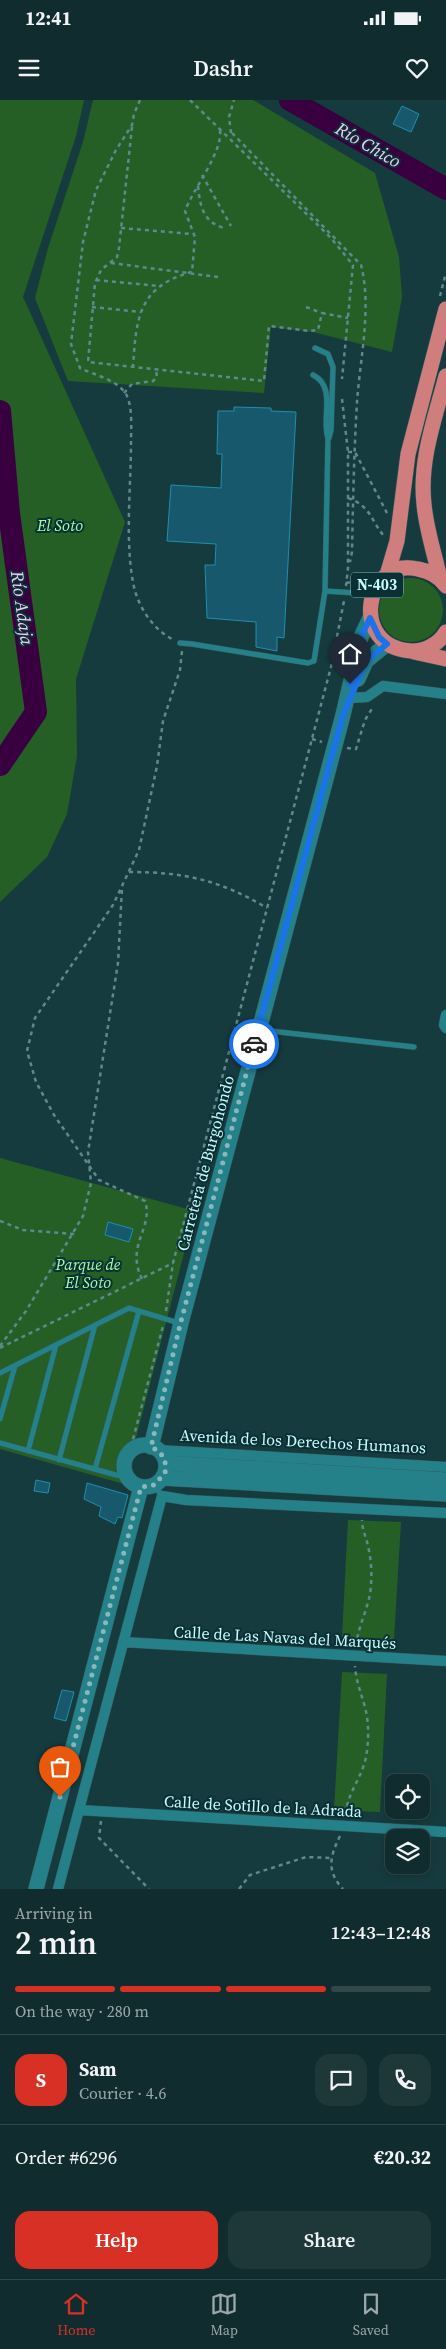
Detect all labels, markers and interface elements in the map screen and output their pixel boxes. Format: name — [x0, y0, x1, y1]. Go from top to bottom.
text: 12:41 — [25, 5, 72, 31]
text: Dashr — [193, 53, 253, 83]
icon: menu — [15, 54, 43, 82]
icon: heart — [403, 54, 431, 82]
water label: Río Chico — [330, 115, 406, 173]
park label: El Soto — [36, 514, 83, 536]
water label: Río Adaja — [5, 568, 40, 647]
road number: N-403 — [351, 572, 403, 598]
pin — [329, 633, 371, 684]
icon: home — [336, 640, 364, 668]
courier — [229, 1019, 279, 1069]
icon: car — [240, 1030, 268, 1058]
street label: Carretera de Burgohondo — [171, 1073, 239, 1253]
park label: Parque de El Soto — [55, 1253, 121, 1293]
street label: Avenida de los Derechos Humanos — [179, 1424, 427, 1458]
street label: Calle de Las Navas del Marqués — [173, 1620, 397, 1654]
pin — [39, 1746, 81, 1797]
icon: bag — [46, 1753, 74, 1781]
map controls — [385, 1774, 430, 1874]
button: locate — [385, 1774, 430, 1819]
street label: Calle de Sotillo de la Adrada — [164, 1790, 363, 1822]
button: layers — [385, 1829, 430, 1874]
text: Arriving in — [15, 1902, 93, 1924]
text: 12:43–12:48 — [331, 1919, 431, 1945]
text: 2 min — [15, 1921, 97, 1965]
text: On the way · 280 m — [15, 2000, 149, 2022]
button: chat — [315, 2054, 367, 2106]
button: phone — [379, 2054, 431, 2106]
text: Sam — [79, 2056, 117, 2082]
text: S — [36, 2067, 46, 2093]
text: Courier · 4.6 — [79, 2082, 167, 2104]
text: Order #6296 — [15, 2144, 117, 2170]
text: €20.32 — [374, 2144, 431, 2170]
button: Help — [15, 2211, 218, 2269]
button: Share — [228, 2211, 431, 2269]
tab: Home — [57, 2290, 96, 2340]
tab: Map — [210, 2290, 238, 2340]
tab: Saved — [353, 2290, 389, 2340]

